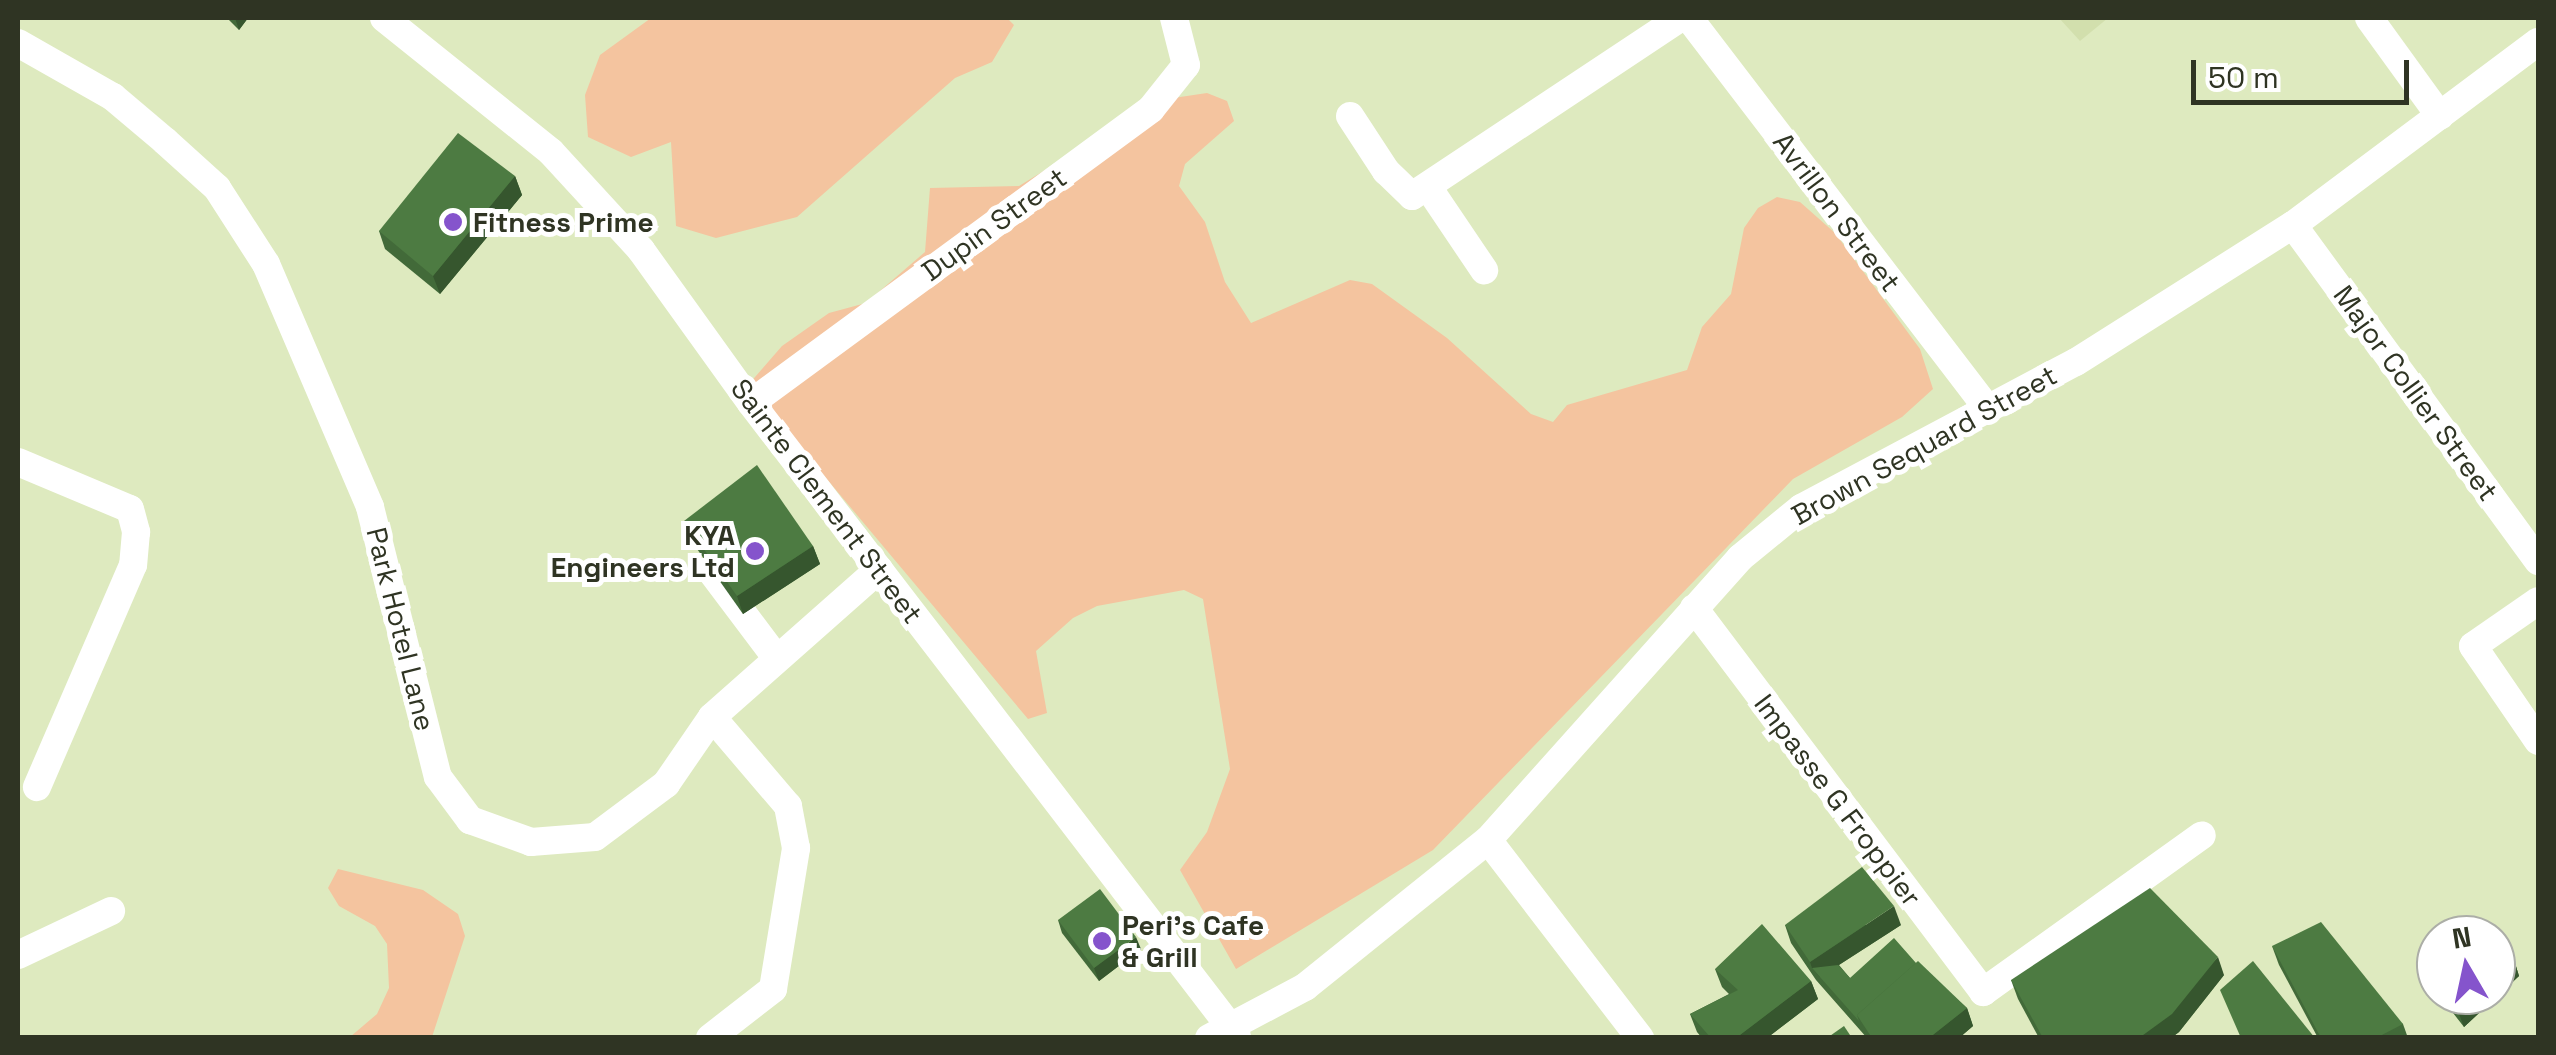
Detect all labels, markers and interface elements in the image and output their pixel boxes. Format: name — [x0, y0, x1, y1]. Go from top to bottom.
scale bar — [2196, 40, 2414, 102]
text: 50 m — [2208, 58, 2279, 97]
street label: Avrillon Street — [1766, 126, 1908, 298]
street label: Dupin Street — [915, 160, 1073, 288]
place label: Fitness Prime — [473, 205, 654, 239]
marker: Fitness Prime — [442, 211, 464, 233]
street label: Major Collier Street — [2327, 279, 2505, 507]
street label: Brown Sequard Street — [1785, 358, 2063, 532]
street label: Sainte Clement Street — [724, 372, 930, 630]
place label: KYA Engineers Ltd — [551, 518, 735, 584]
street label: Park Hotel Lane — [359, 524, 443, 734]
marker: KYA Engineers Ltd — [744, 540, 766, 562]
street label: Impasse G Froppier — [1747, 687, 1929, 913]
place label: Peri's Cafe & Grill — [1122, 908, 1264, 974]
north arrow — [2416, 915, 2516, 1015]
text: N — [2450, 918, 2474, 957]
marker: Peri's Cafe & Grill — [1091, 930, 1113, 952]

